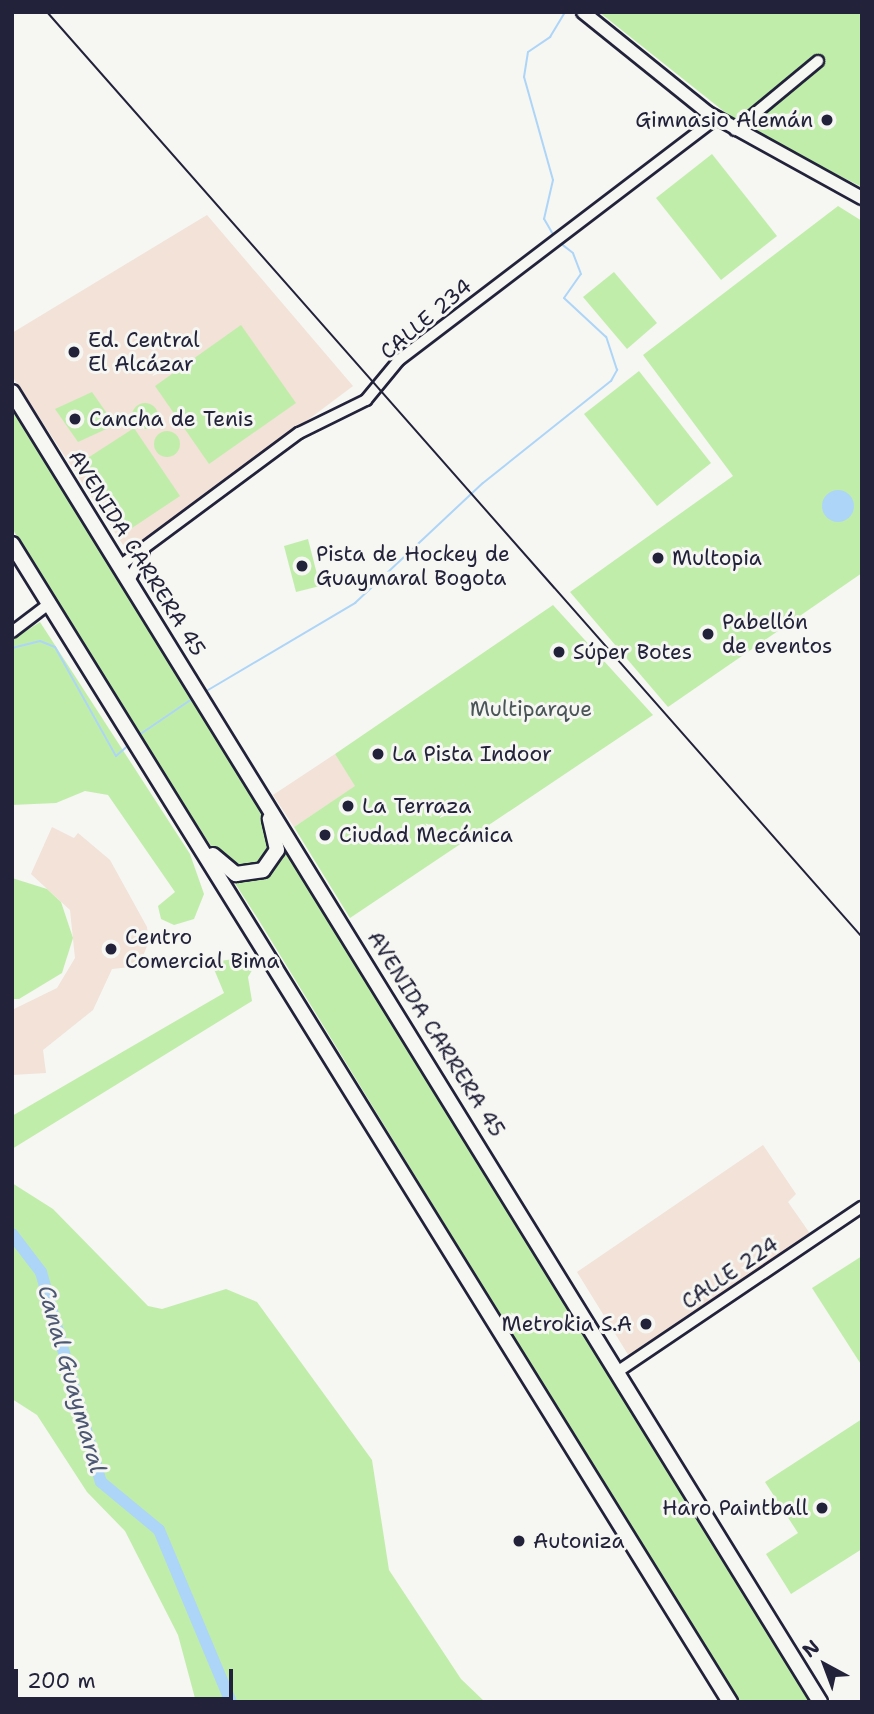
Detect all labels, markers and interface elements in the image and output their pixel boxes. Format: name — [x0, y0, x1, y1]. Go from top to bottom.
place label: Gimnasio Alemán — [635, 107, 813, 133]
marker: Gimnasio Alemán — [819, 112, 835, 128]
street label: CALLE 234 — [375, 273, 477, 365]
place label: Ed. Central El Alcázar — [88, 327, 200, 377]
marker: Ed. Central El Alcázar — [66, 344, 82, 360]
place label: Cancha de Tenis — [89, 406, 254, 432]
marker: Cancha de Tenis — [67, 411, 83, 427]
street label: AVENIDA CARRERA 45 — [63, 445, 211, 661]
place label: Pista de Hockey de Guaymaral Bogota — [316, 541, 510, 591]
place label: Multopia — [672, 545, 762, 571]
marker: Multopia — [650, 550, 666, 566]
marker: Pista de Hockey de Guaymaral Bogota — [294, 558, 310, 574]
place label: Pabellón de eventos — [722, 609, 832, 659]
marker: Pabellón de eventos — [700, 626, 716, 642]
place label: Súper Botes — [573, 639, 692, 665]
marker: Súper Botes — [551, 644, 567, 660]
park label: Multiparque — [470, 696, 592, 722]
place label: La Pista Indoor — [392, 741, 552, 767]
marker: La Pista Indoor — [370, 746, 386, 762]
place label: La Terraza — [362, 793, 471, 819]
marker: La Terraza — [340, 798, 356, 814]
place label: Ciudad Mecánica — [339, 822, 513, 848]
marker: Ciudad Mecánica — [317, 827, 333, 843]
place label: Centro Comercial Bima — [125, 924, 280, 974]
street label: AVENIDA CARRERA 45 — [362, 926, 510, 1142]
marker: Centro Comercial Bima — [103, 941, 119, 957]
street label: CALLE 224 — [677, 1231, 783, 1315]
water label: Canal Guaymaral — [32, 1282, 112, 1476]
place label: Metrokia S.A — [502, 1311, 632, 1337]
marker: Metrokia S.A — [638, 1316, 654, 1332]
place label: Haro Paintball — [662, 1495, 808, 1521]
marker: Haro Paintball — [814, 1500, 830, 1516]
place label: Autoniza — [533, 1528, 625, 1554]
marker: Autoniza — [511, 1533, 527, 1549]
north arrow — [790, 1630, 860, 1700]
text: N — [797, 1634, 825, 1663]
scale bar — [18, 1654, 236, 1698]
text: 200 m — [27, 1667, 96, 1695]

